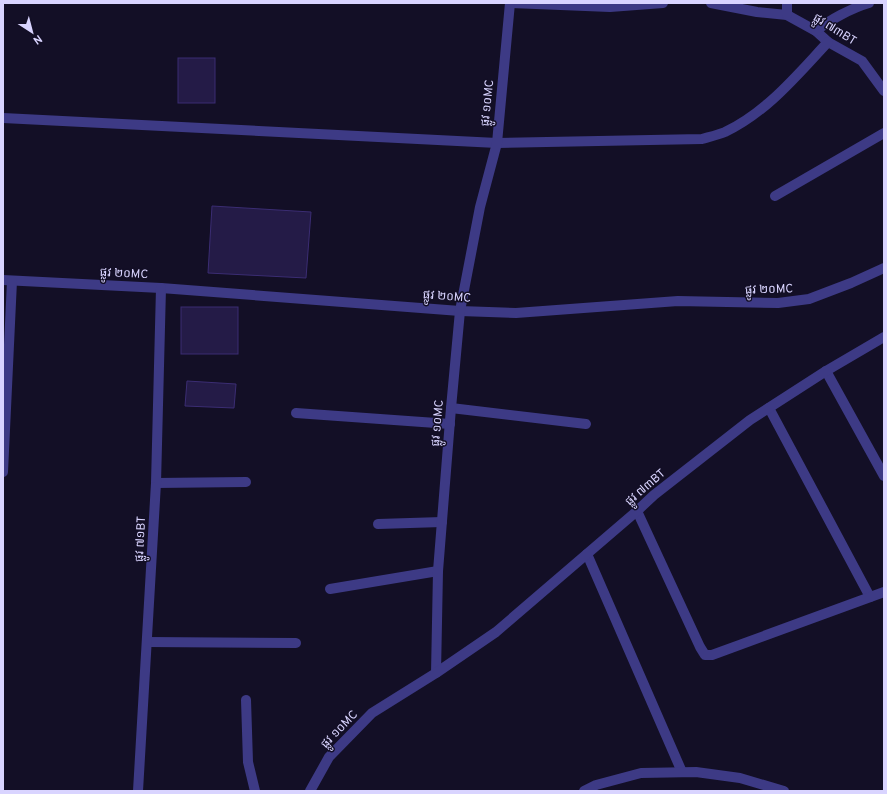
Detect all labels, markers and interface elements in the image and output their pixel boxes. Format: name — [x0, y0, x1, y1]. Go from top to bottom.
street label: ផ្លូវ ៧៣BT — [809, 10, 859, 51]
north arrow — [12, 12, 52, 52]
text: N — [30, 31, 45, 47]
street label: ផ្លូវ ១០MC — [478, 79, 500, 127]
street label: ផ្លូវ ២០MC — [99, 265, 149, 285]
street label: ផ្លូវ ២០MC — [745, 281, 794, 300]
street label: ផ្លូវ ២០MC — [422, 287, 472, 308]
street label: ផ្លូវ ១០MC — [428, 399, 450, 447]
street label: ផ្លូវ ៧៣BT — [622, 466, 670, 511]
street label: ផ្លូវ ៧១BT — [132, 516, 152, 563]
street label: ផ្លូវ ១០MC — [318, 707, 363, 753]

